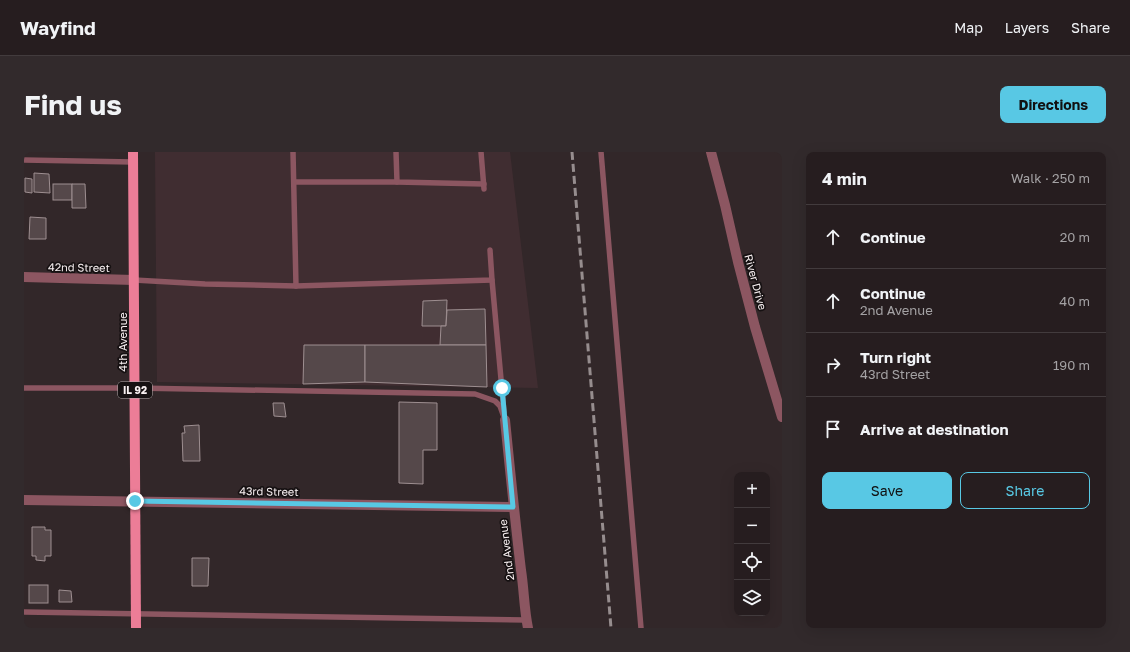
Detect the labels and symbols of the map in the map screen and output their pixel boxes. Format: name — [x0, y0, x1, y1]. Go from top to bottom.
street label: River Drive — [742, 253, 770, 311]
street label: 42nd Street — [48, 260, 110, 274]
street label: 4th Avenue — [116, 312, 129, 372]
route start — [493, 379, 511, 397]
road number: IL 92 — [118, 382, 152, 398]
street label: 43rd Street — [239, 484, 299, 498]
route end — [126, 492, 144, 510]
street label: 2nd Avenue — [496, 519, 516, 581]

